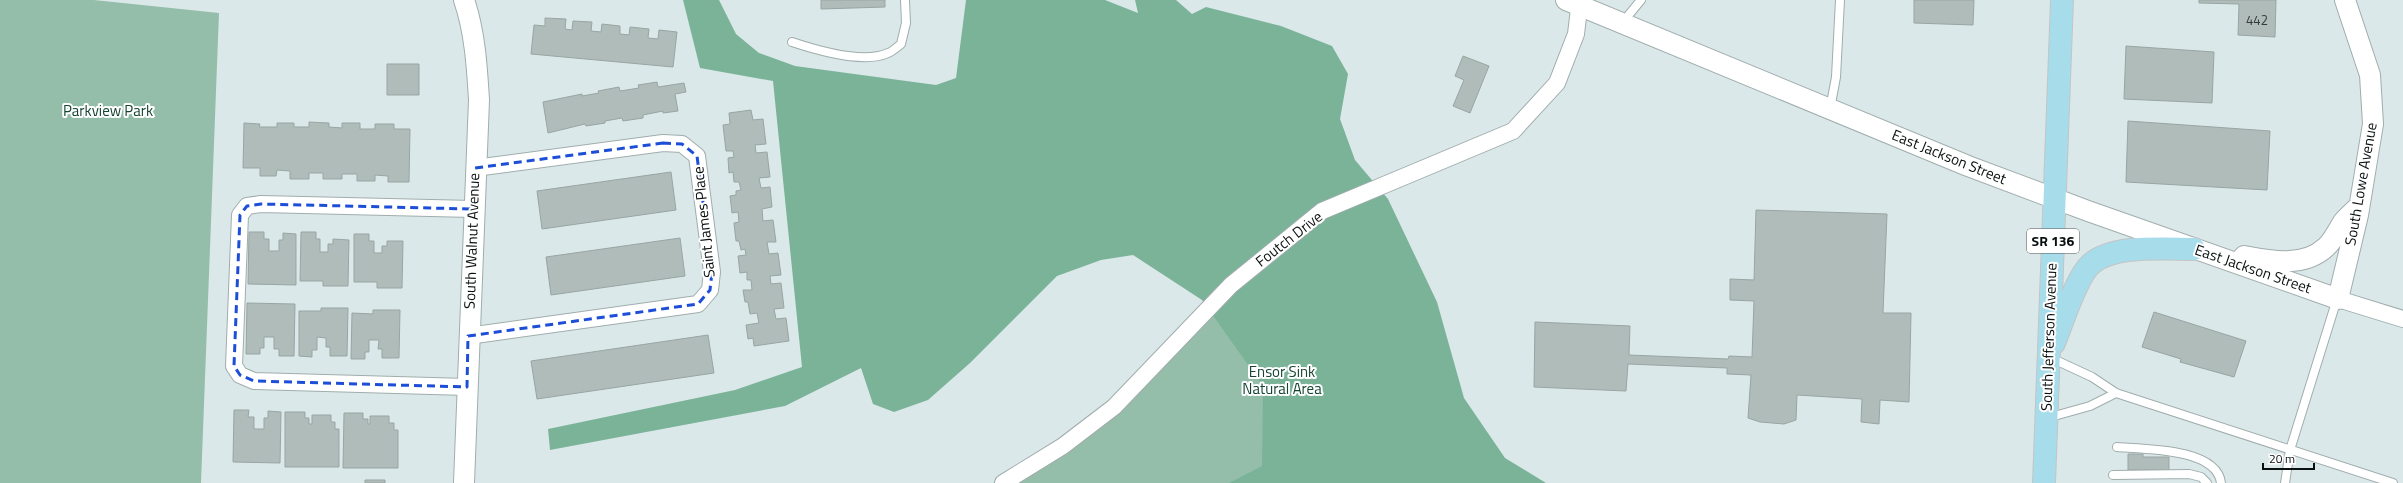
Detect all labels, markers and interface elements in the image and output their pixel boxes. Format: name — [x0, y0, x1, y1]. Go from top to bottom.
house number: 442 — [2246, 10, 2268, 30]
park label: Parkview Park — [63, 99, 153, 122]
street label: South Lowe Avenue — [2338, 120, 2383, 247]
street label: East Jackson Street — [1888, 123, 2011, 190]
street label: Saint James Place — [686, 165, 721, 279]
street label: South Walnut Avenue — [458, 173, 485, 309]
street label: Foutch Drive — [1250, 205, 1327, 272]
road number: SR 136 — [2027, 229, 2079, 253]
street label: East Jackson Street — [2192, 238, 2315, 299]
street label: South Jefferson Avenue — [2034, 263, 2063, 411]
park label: Ensor Sink Natural Area — [1242, 360, 1322, 400]
scale bar — [2263, 445, 2314, 471]
text: 20 m — [2269, 449, 2295, 468]

